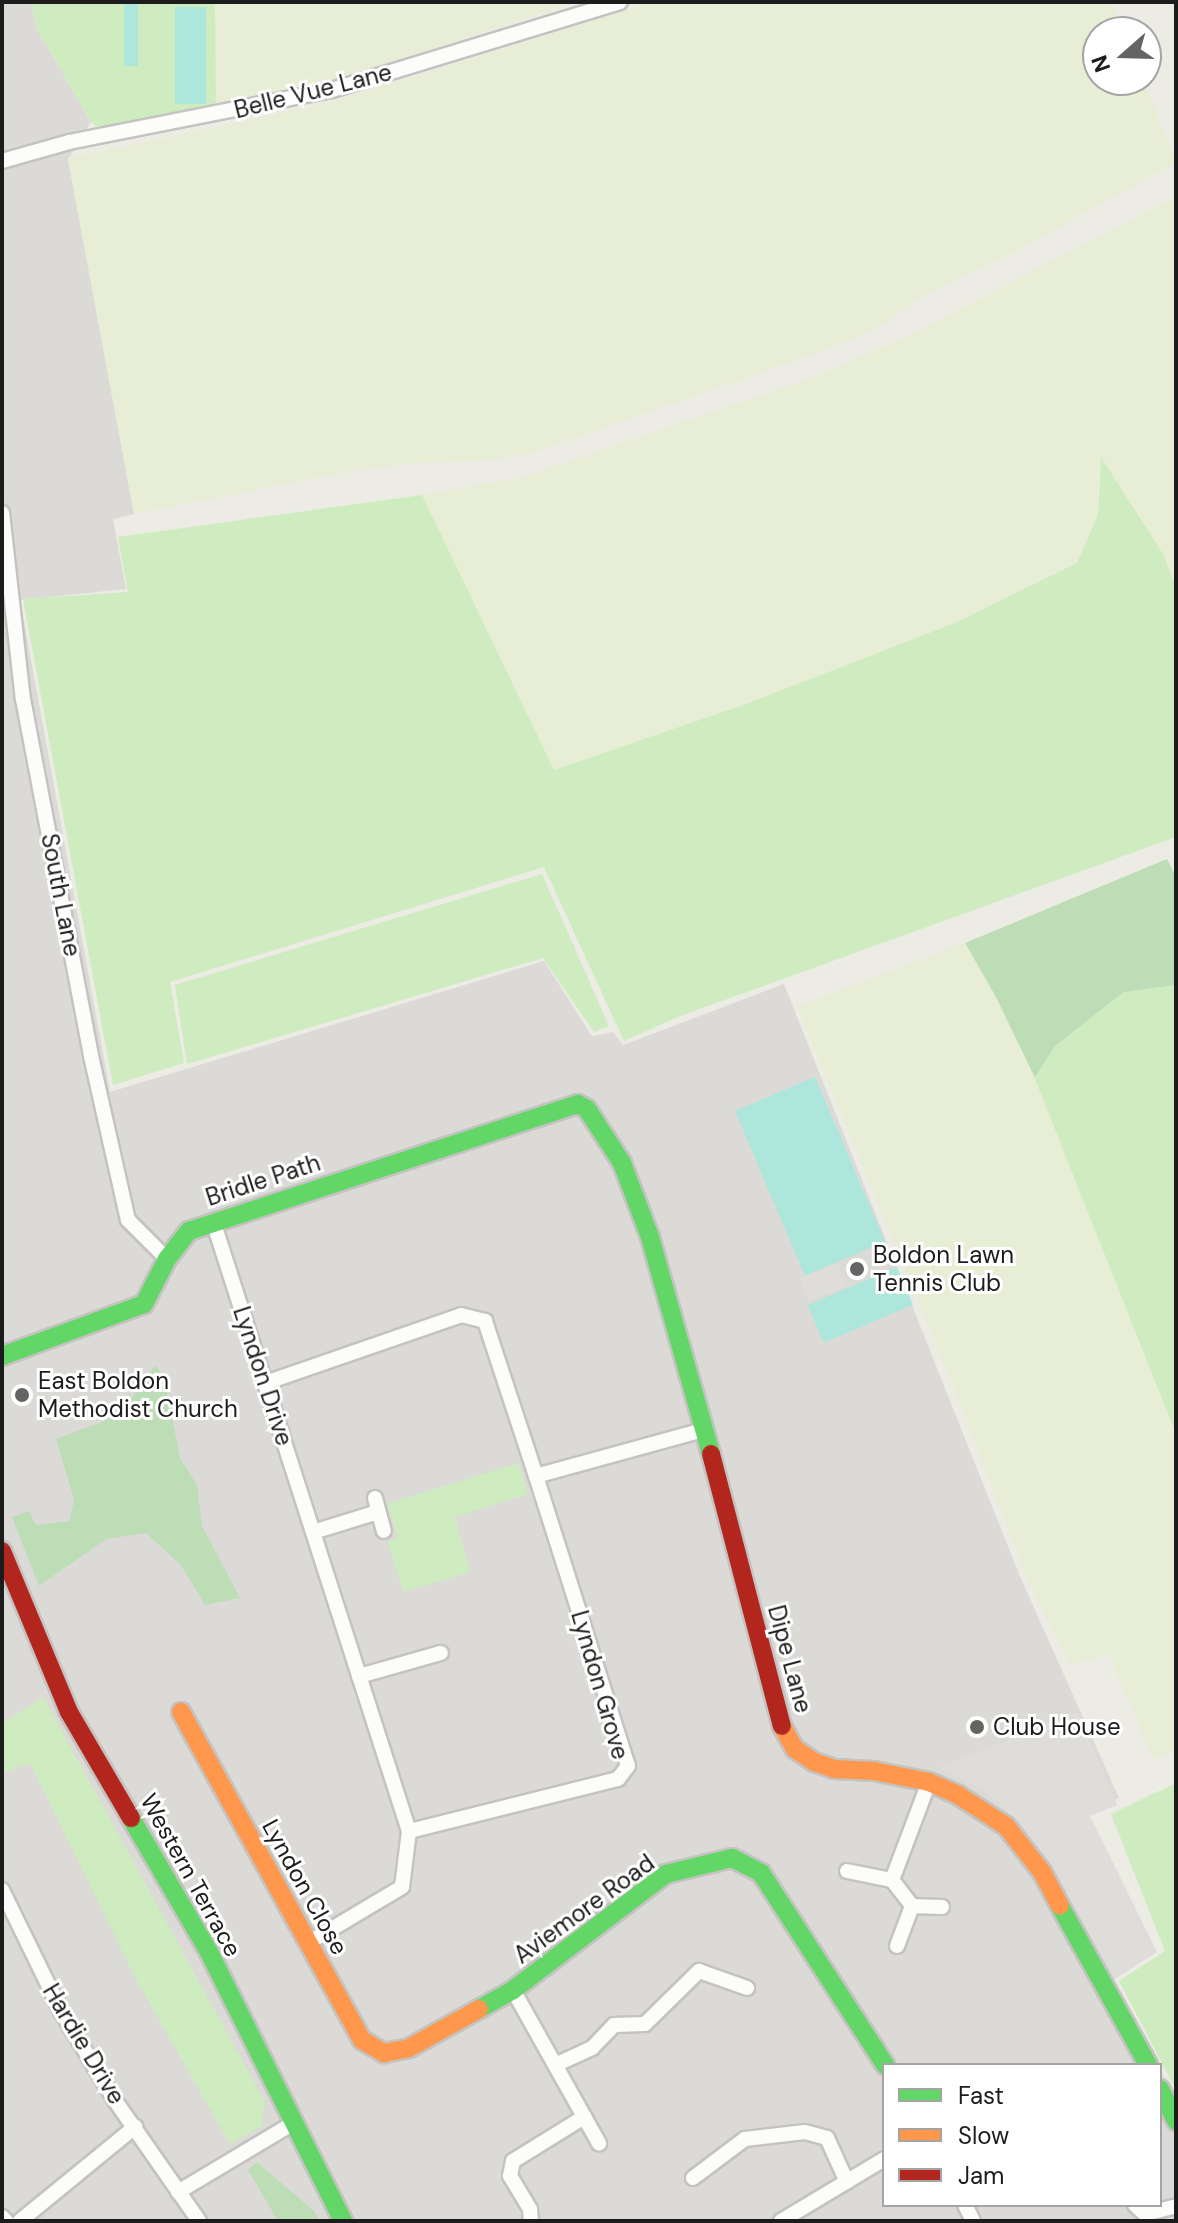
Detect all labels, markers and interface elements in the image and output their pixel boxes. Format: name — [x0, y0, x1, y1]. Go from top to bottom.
north arrow — [1082, 16, 1162, 96]
text: N — [1084, 51, 1117, 76]
street label: Belle Vue Lane — [231, 57, 395, 125]
street label: South Lane — [35, 831, 87, 959]
street label: Bridle Path — [202, 1148, 324, 1212]
place label: Boldon Lawn Tennis Club — [873, 1241, 1014, 1297]
marker: Boldon Lawn Tennis Club — [848, 1260, 866, 1278]
street label: Lyndon Drive — [227, 1303, 299, 1449]
place label: East Boldon Methodist Church — [38, 1367, 238, 1423]
marker: East Boldon Methodist Church — [13, 1386, 31, 1404]
street label: Dipe Lane — [762, 1602, 818, 1716]
street label: Lyndon Grove — [565, 1607, 635, 1763]
place label: Club House — [993, 1713, 1121, 1741]
marker: Club House — [968, 1718, 986, 1736]
street label: Western Terrace — [134, 1788, 248, 1962]
street label: Lyndon Close — [256, 1814, 354, 1960]
street label: Aviemore Road — [508, 1848, 660, 1970]
street label: Hardie Drive — [37, 1979, 131, 2109]
legend — [882, 2063, 1162, 2207]
text: Fast — [958, 2080, 1004, 2111]
text: Slow — [958, 2120, 1009, 2151]
text: Jam — [958, 2160, 1004, 2191]

